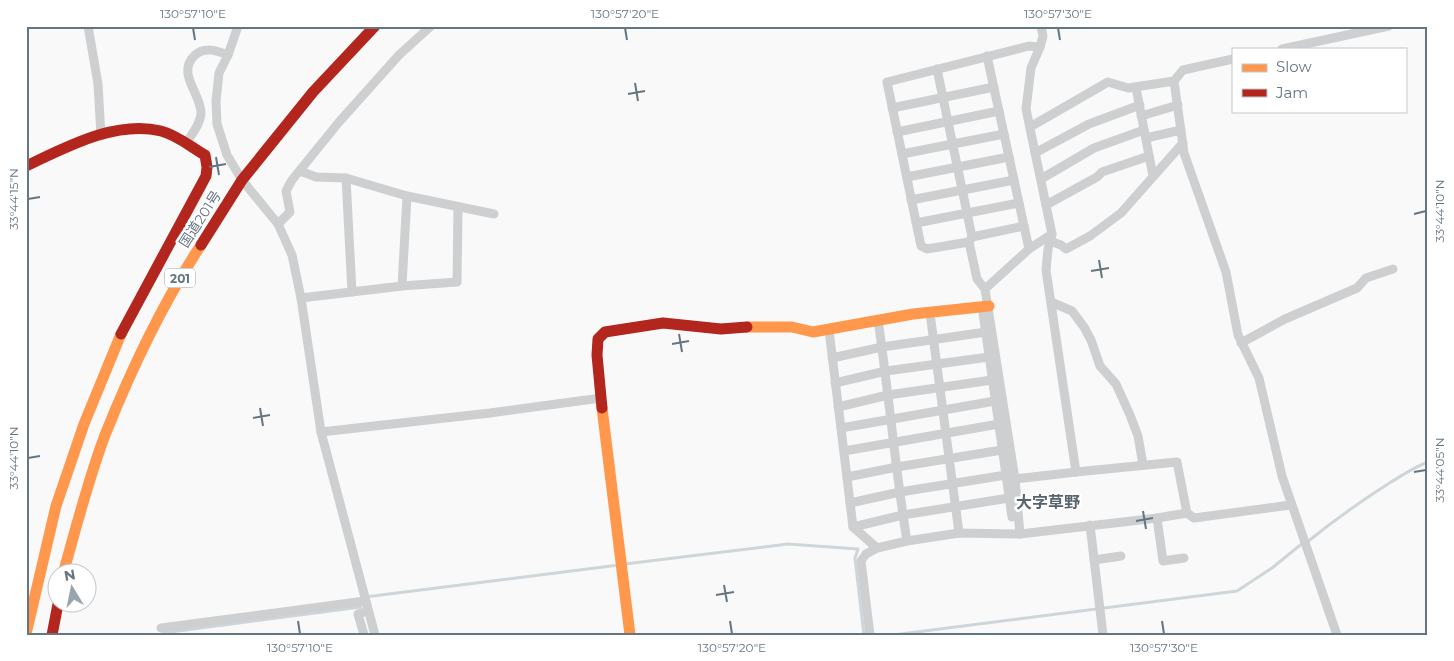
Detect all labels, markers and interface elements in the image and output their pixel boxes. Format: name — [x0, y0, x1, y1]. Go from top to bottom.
text: 130°57'10"E — [160, 6, 226, 21]
text: 130°57'20"E — [591, 6, 659, 21]
text: 130°57'30"E — [1024, 6, 1092, 21]
legend — [1232, 48, 1406, 112]
text: Slow — [1276, 57, 1312, 76]
text: Jam — [1275, 83, 1308, 102]
text: 33°44'15"N — [6, 168, 21, 230]
text: 33°44'10"N — [1432, 180, 1447, 242]
street label: 国道201号 — [175, 187, 225, 251]
road number: 201 — [165, 268, 195, 288]
text: 33°44'10"N — [6, 427, 21, 489]
text: 33°44'05"N — [1432, 438, 1447, 502]
district label: 大字草野 — [1016, 493, 1080, 512]
north arrow — [48, 564, 98, 614]
text: N — [63, 565, 77, 585]
text: 130°57'10"E — [267, 640, 333, 655]
text: 130°57'20"E — [698, 640, 766, 655]
text: 130°57'30"E — [1130, 640, 1198, 655]

